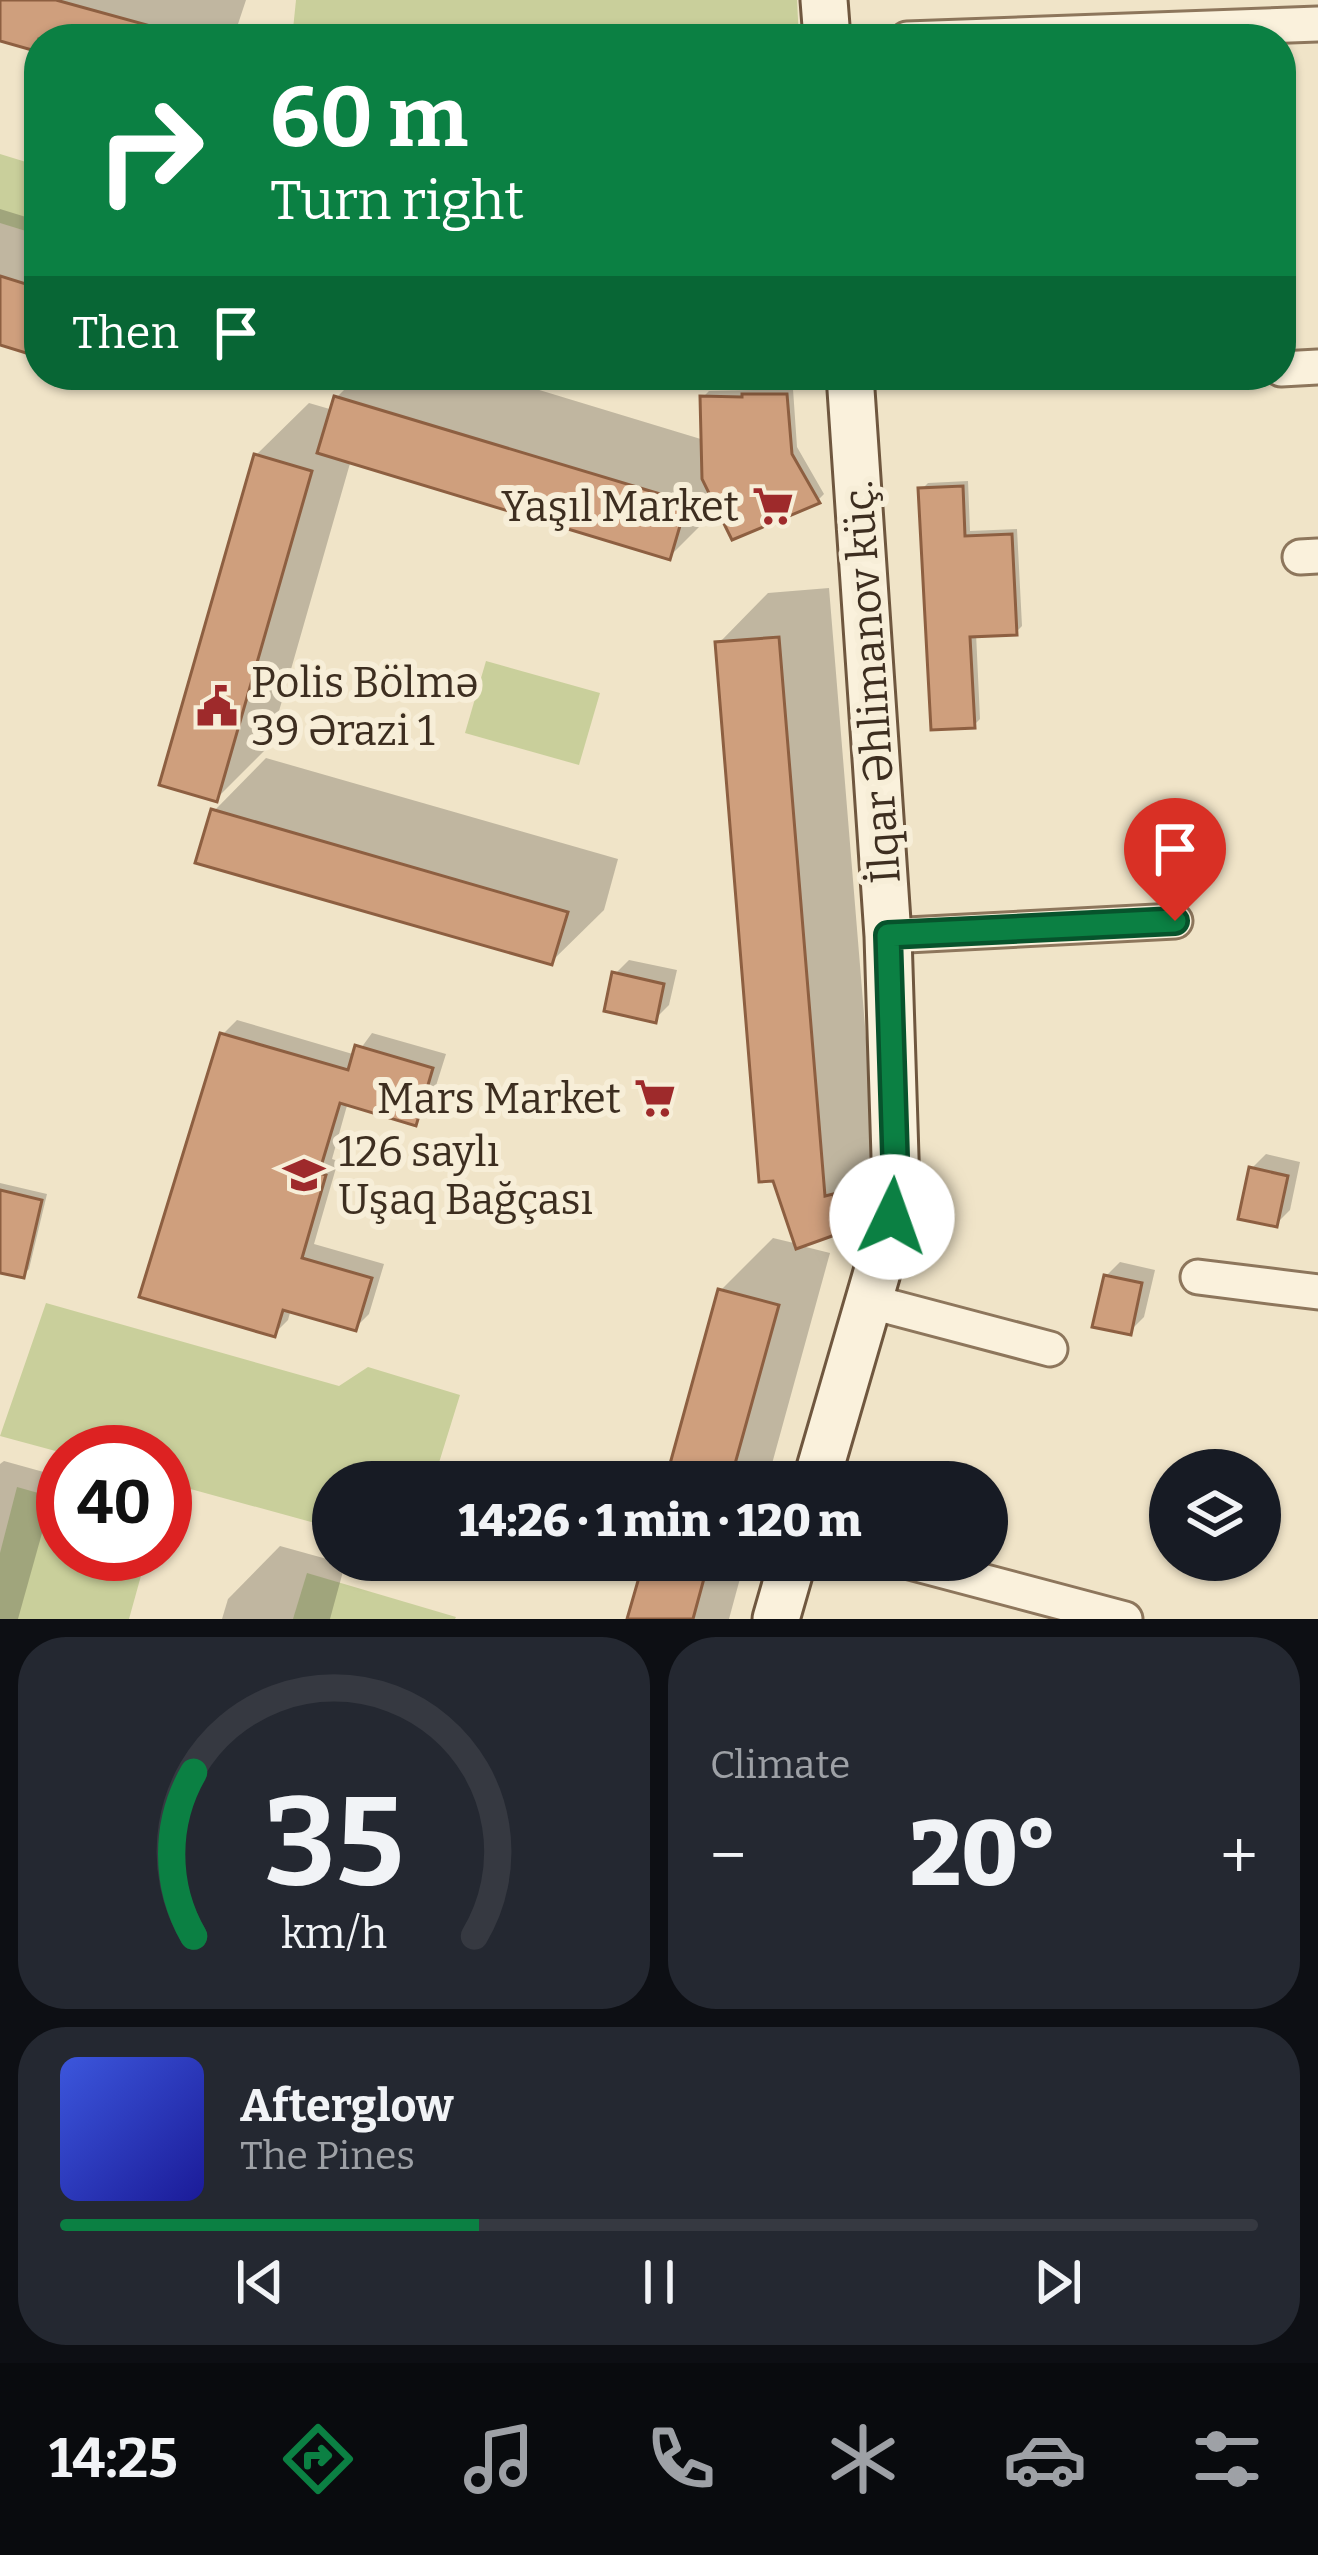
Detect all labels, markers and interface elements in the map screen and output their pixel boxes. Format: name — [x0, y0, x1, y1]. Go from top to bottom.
text: 60 m — [270, 67, 468, 168]
icon: right — [72, 72, 228, 228]
text: Turn right — [270, 169, 524, 233]
icon: arrive — [203, 300, 269, 366]
text: Then — [72, 306, 179, 360]
street label: İlqar Əhlimanov küç. — [833, 479, 911, 885]
place label: Yaşıl Market — [501, 482, 739, 532]
supermarket icon: Yaşıl Market — [750, 483, 796, 529]
place label: Polis Bölmə 39 Ərazi 1 — [251, 658, 478, 756]
public building icon: Polis Bölmə 39 Ərazi 1 — [194, 683, 240, 729]
pin — [1124, 798, 1226, 921]
icon: arrive — [1142, 816, 1208, 882]
place label: Mars Market — [377, 1074, 621, 1124]
supermarket icon: Mars Market — [632, 1075, 678, 1121]
place label: 126 saylı Uşaq Bağçası — [338, 1127, 593, 1225]
school or university icon: 126 saylı Uşaq Bağçası — [281, 1152, 327, 1198]
position arrow — [829, 1154, 955, 1280]
speed limit sign: 40 — [36, 1425, 192, 1581]
map controls — [1149, 1449, 1281, 1581]
button: layers — [1149, 1449, 1281, 1581]
text: 14:26 · 1 min · 120 m — [458, 1494, 862, 1548]
text: Climate — [710, 1742, 850, 1788]
text: 35 — [264, 1768, 404, 1918]
text: 20° — [910, 1801, 1057, 1909]
text: − — [710, 1816, 746, 1895]
text: + — [1220, 1816, 1258, 1895]
text: km/h — [281, 1908, 387, 1959]
text: Afterglow — [240, 2079, 453, 2133]
text: The Pines — [240, 2133, 415, 2179]
icon: previous — [227, 2249, 293, 2315]
icon: pause — [626, 2249, 692, 2315]
icon: next — [1025, 2249, 1091, 2315]
icon: directions — [276, 2417, 360, 2501]
icon: music — [457, 2417, 541, 2501]
icon: phone — [639, 2417, 723, 2501]
icon: climate — [821, 2417, 905, 2501]
icon: car — [1003, 2417, 1087, 2501]
icon: filters — [1185, 2417, 1269, 2501]
text: 14:25 — [49, 2427, 178, 2491]

